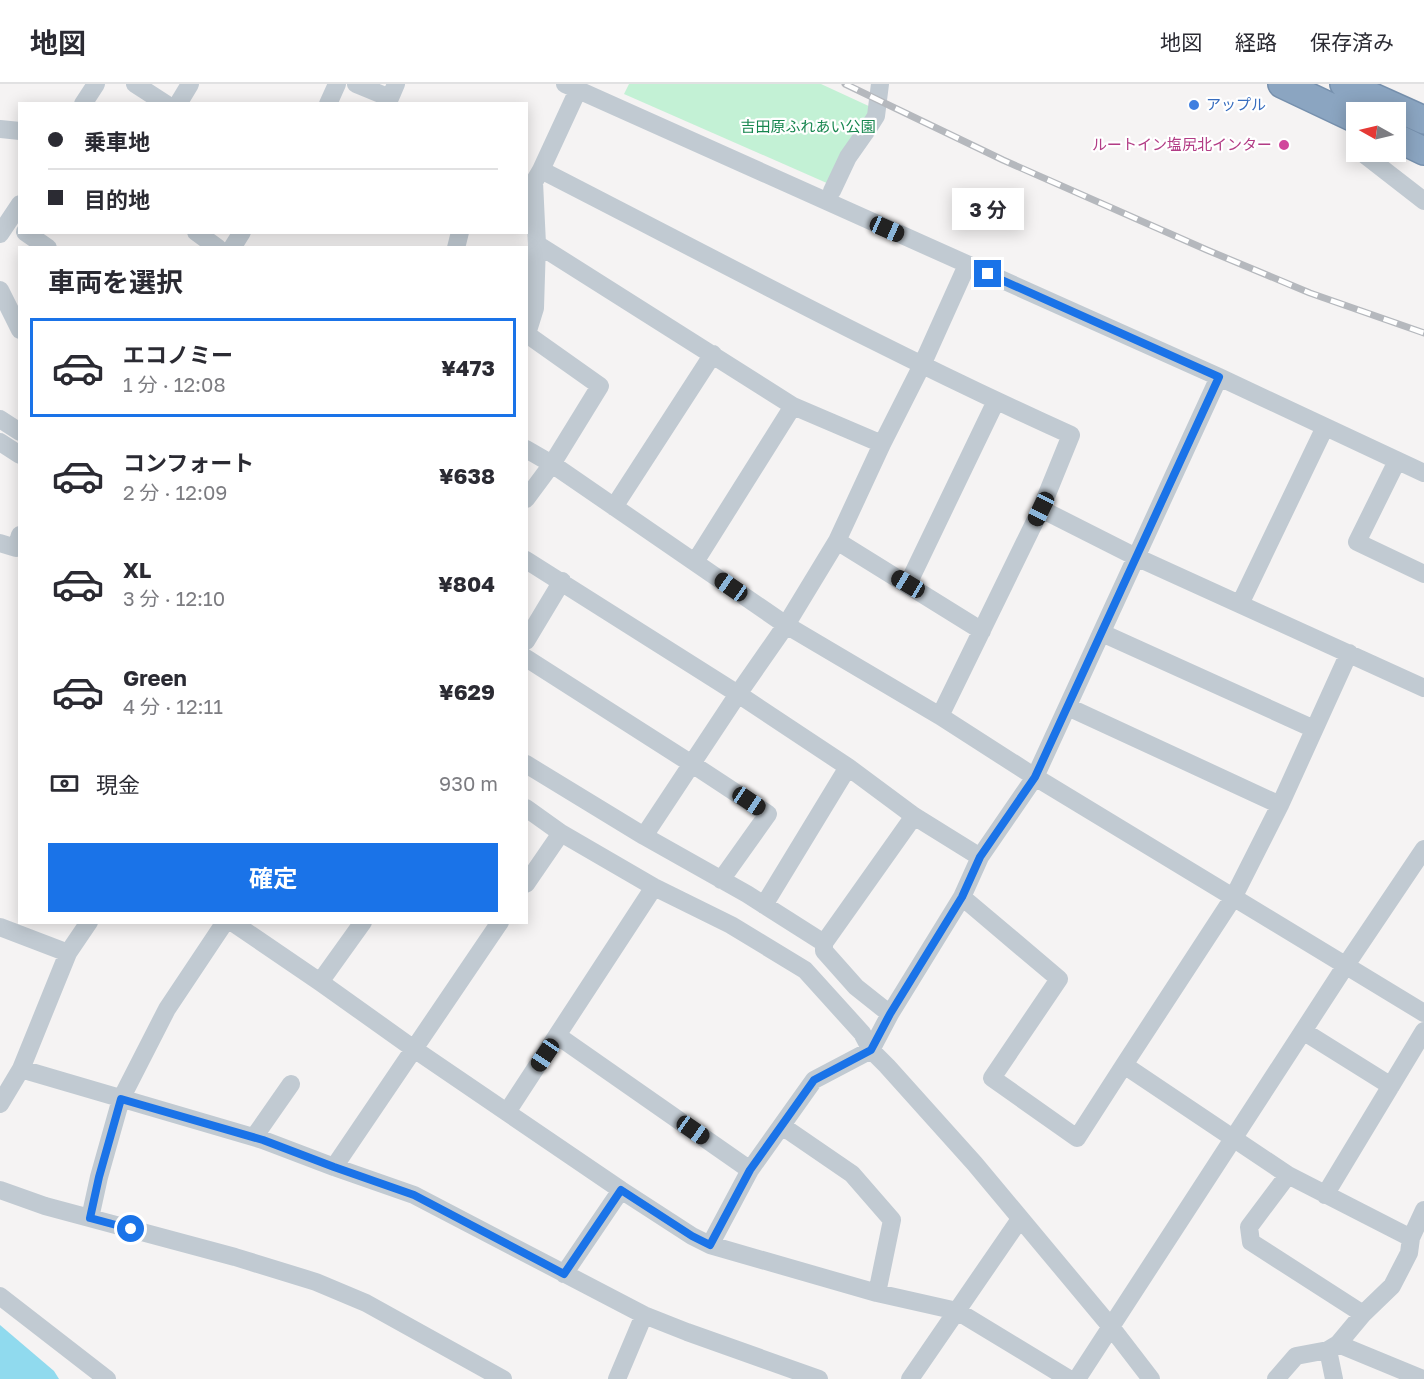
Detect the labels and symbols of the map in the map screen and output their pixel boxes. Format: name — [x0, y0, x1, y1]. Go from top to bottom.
place label: アップル — [1206, 95, 1266, 113]
marker: アップル — [1187, 98, 1201, 112]
north arrow — [1346, 102, 1406, 162]
park label: 吉田原ふれあい公園 — [740, 117, 876, 135]
place label: ルートイン塩尻北インター — [1092, 135, 1272, 153]
marker: ルートイン塩尻北インター — [1277, 138, 1291, 152]
callout: 3 分 — [952, 187, 1024, 229]
car — [867, 213, 907, 245]
route end — [974, 260, 1001, 287]
car — [1025, 489, 1057, 529]
car — [888, 567, 928, 601]
car — [711, 569, 751, 605]
car — [729, 783, 769, 819]
car — [527, 1035, 563, 1075]
car — [673, 1112, 713, 1148]
route start — [117, 1215, 144, 1242]

